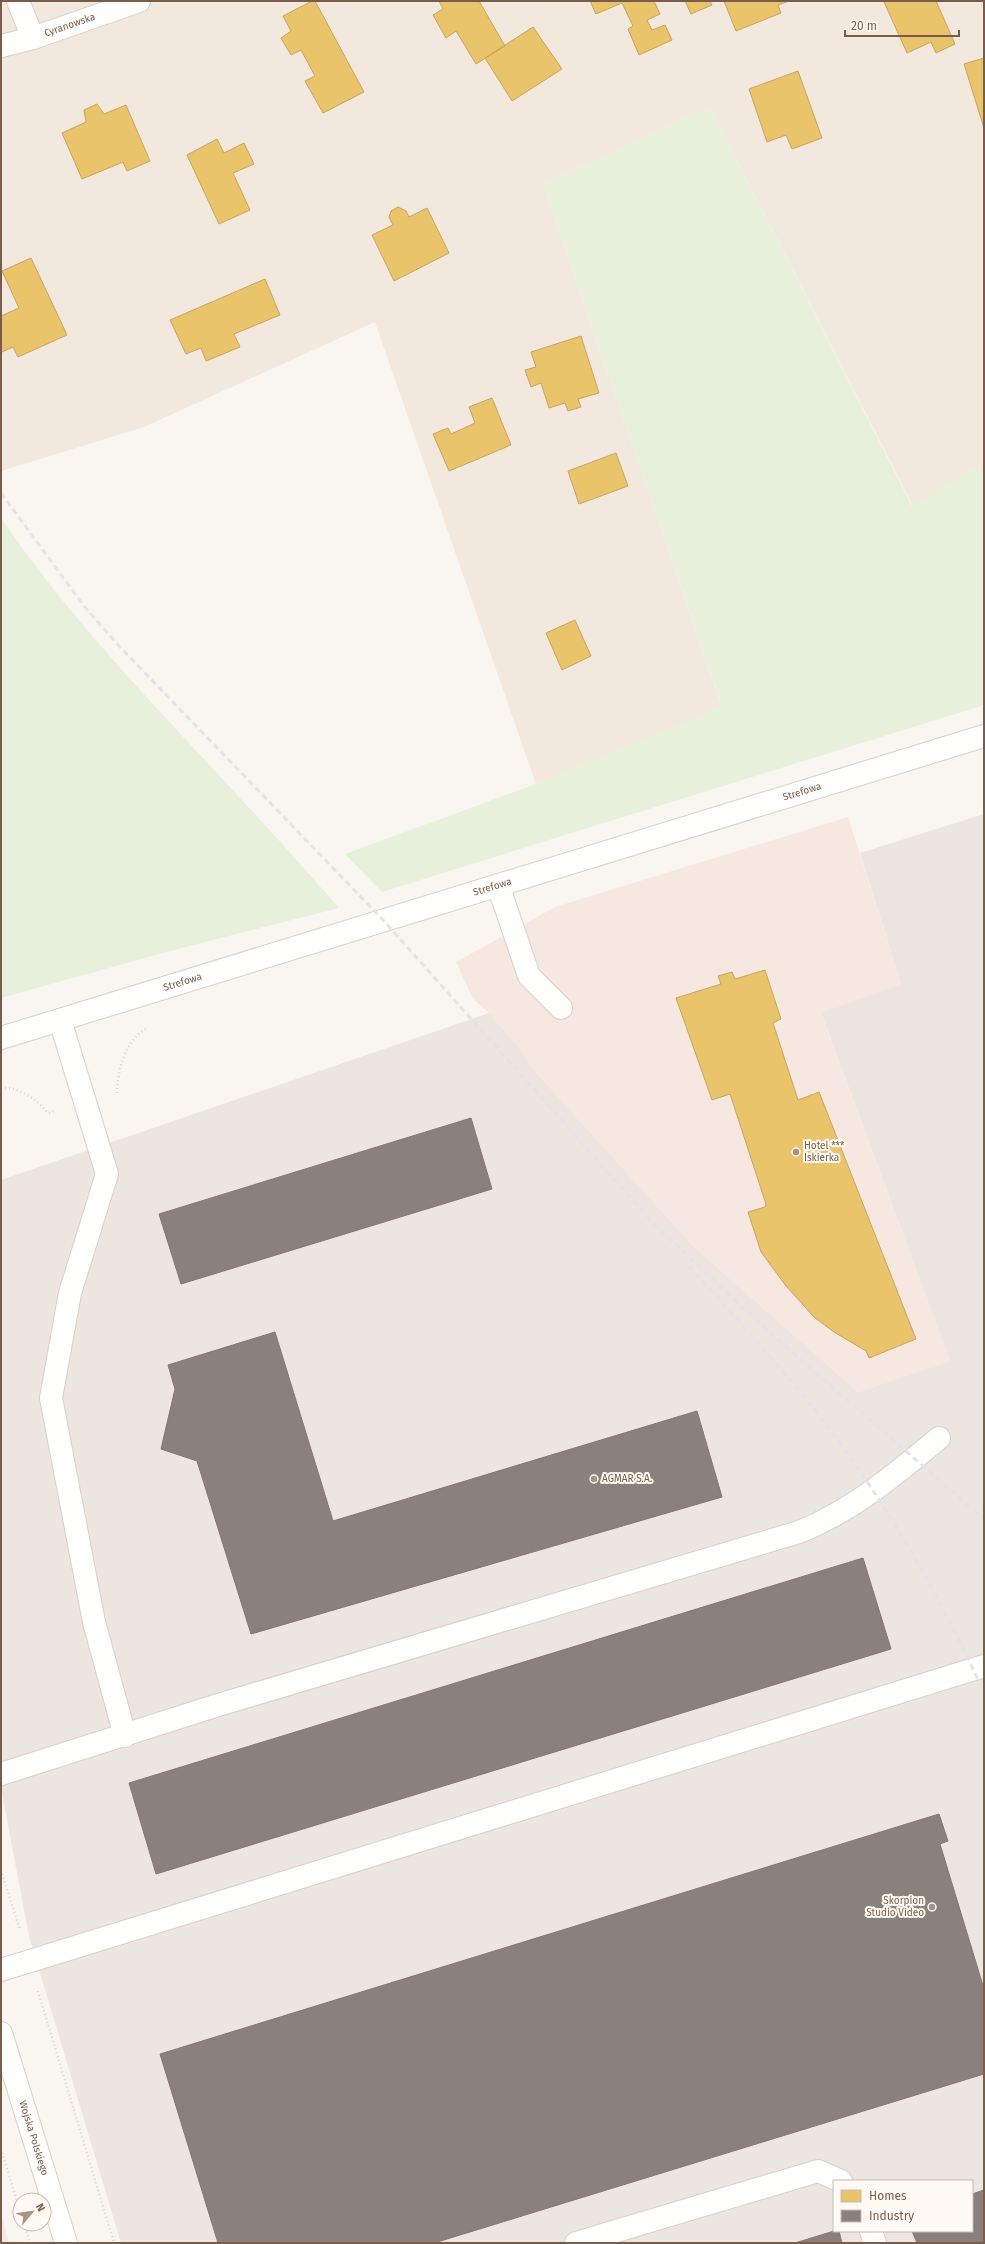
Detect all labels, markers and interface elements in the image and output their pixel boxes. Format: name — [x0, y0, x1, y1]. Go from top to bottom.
street label: Cyranowska — [43, 11, 97, 40]
scale bar — [845, 12, 959, 38]
text: 20 m — [851, 19, 877, 33]
street label: Strefowa — [781, 780, 823, 803]
street label: Strefowa — [472, 875, 513, 899]
street label: Strefowa — [162, 971, 203, 994]
place label: Hotel *** Iskierka — [804, 1140, 845, 1164]
marker: Hotel *** Iskierka — [791, 1147, 801, 1157]
place label: AGMAR S.A. — [602, 1473, 652, 1485]
marker: AGMAR S.A. — [589, 1474, 599, 1484]
place label: Skorpion Studio Video — [866, 1895, 924, 1919]
marker: Skorpion Studio Video — [927, 1902, 937, 1912]
street label: Wojska Polskiego — [16, 2099, 51, 2177]
legend — [833, 2180, 973, 2232]
text: Homes — [869, 2189, 907, 2203]
north arrow — [12, 2192, 52, 2232]
text: N — [33, 2201, 48, 2214]
text: Industry — [869, 2209, 914, 2223]

